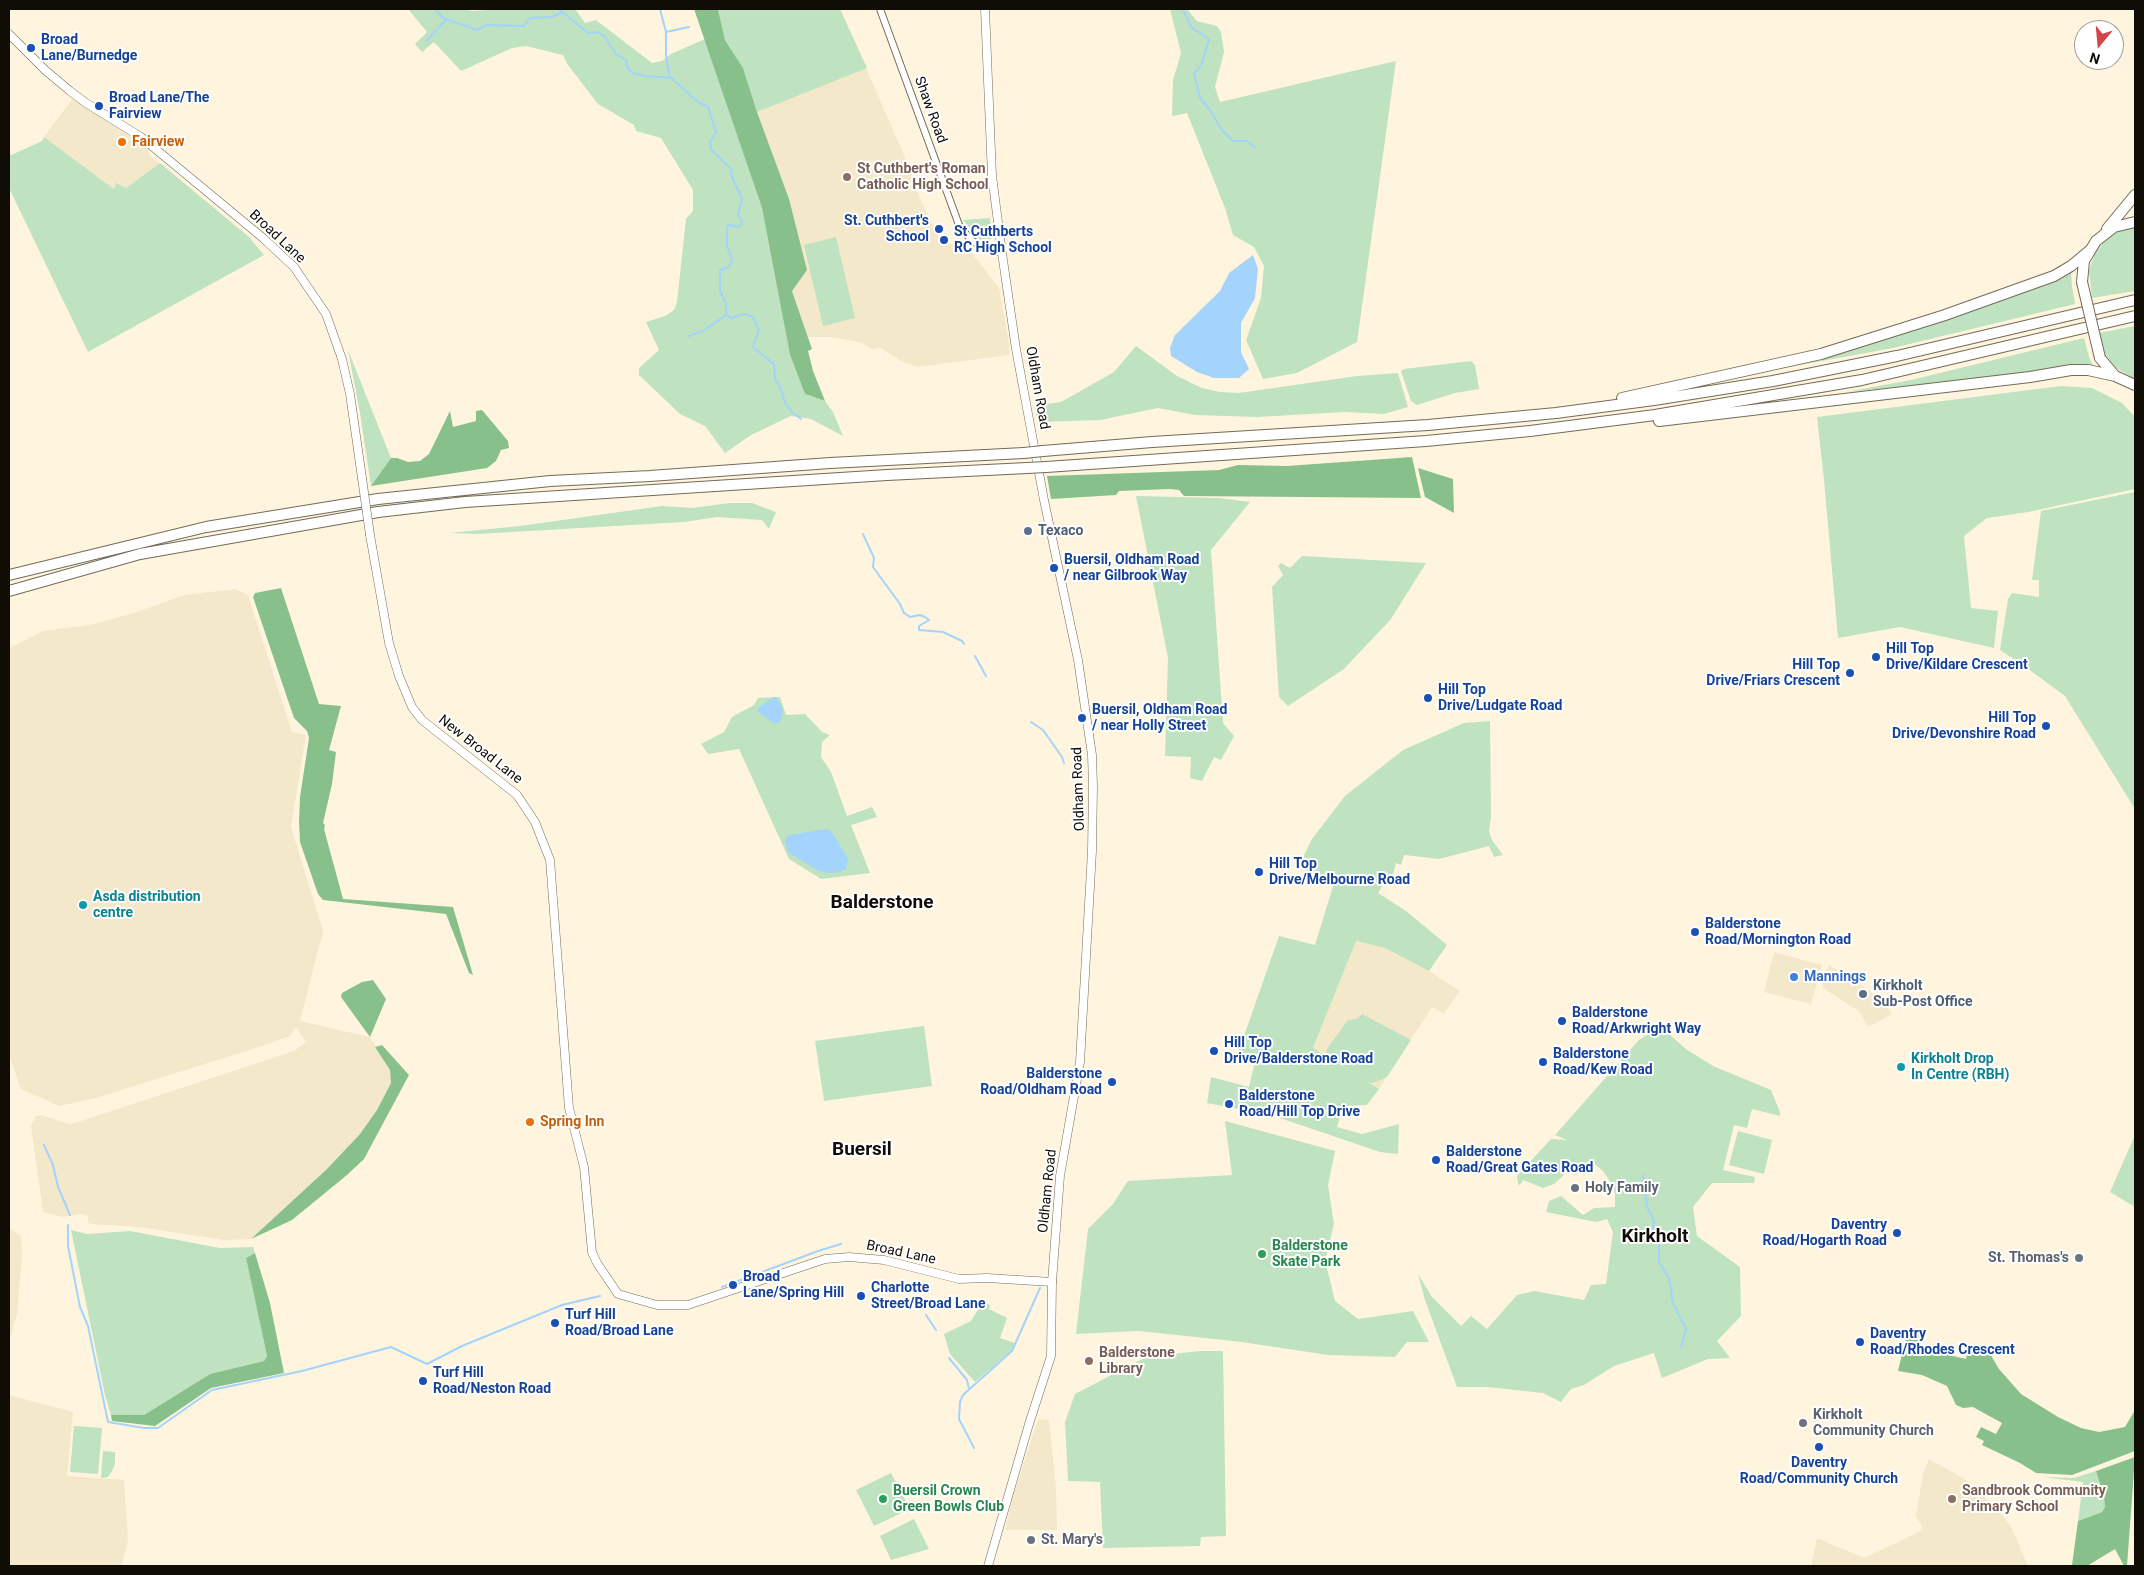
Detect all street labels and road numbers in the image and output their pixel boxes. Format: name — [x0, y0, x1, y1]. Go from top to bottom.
street label: Shaw Road — [910, 74, 950, 146]
street label: Broad Lane — [245, 207, 309, 267]
street label: Oldham Road — [1021, 345, 1053, 431]
street label: New Broad Lane — [435, 712, 525, 788]
street label: Oldham Road — [1069, 747, 1089, 831]
street label: Oldham Road — [1035, 1148, 1061, 1234]
street label: Broad Lane — [865, 1237, 937, 1269]

